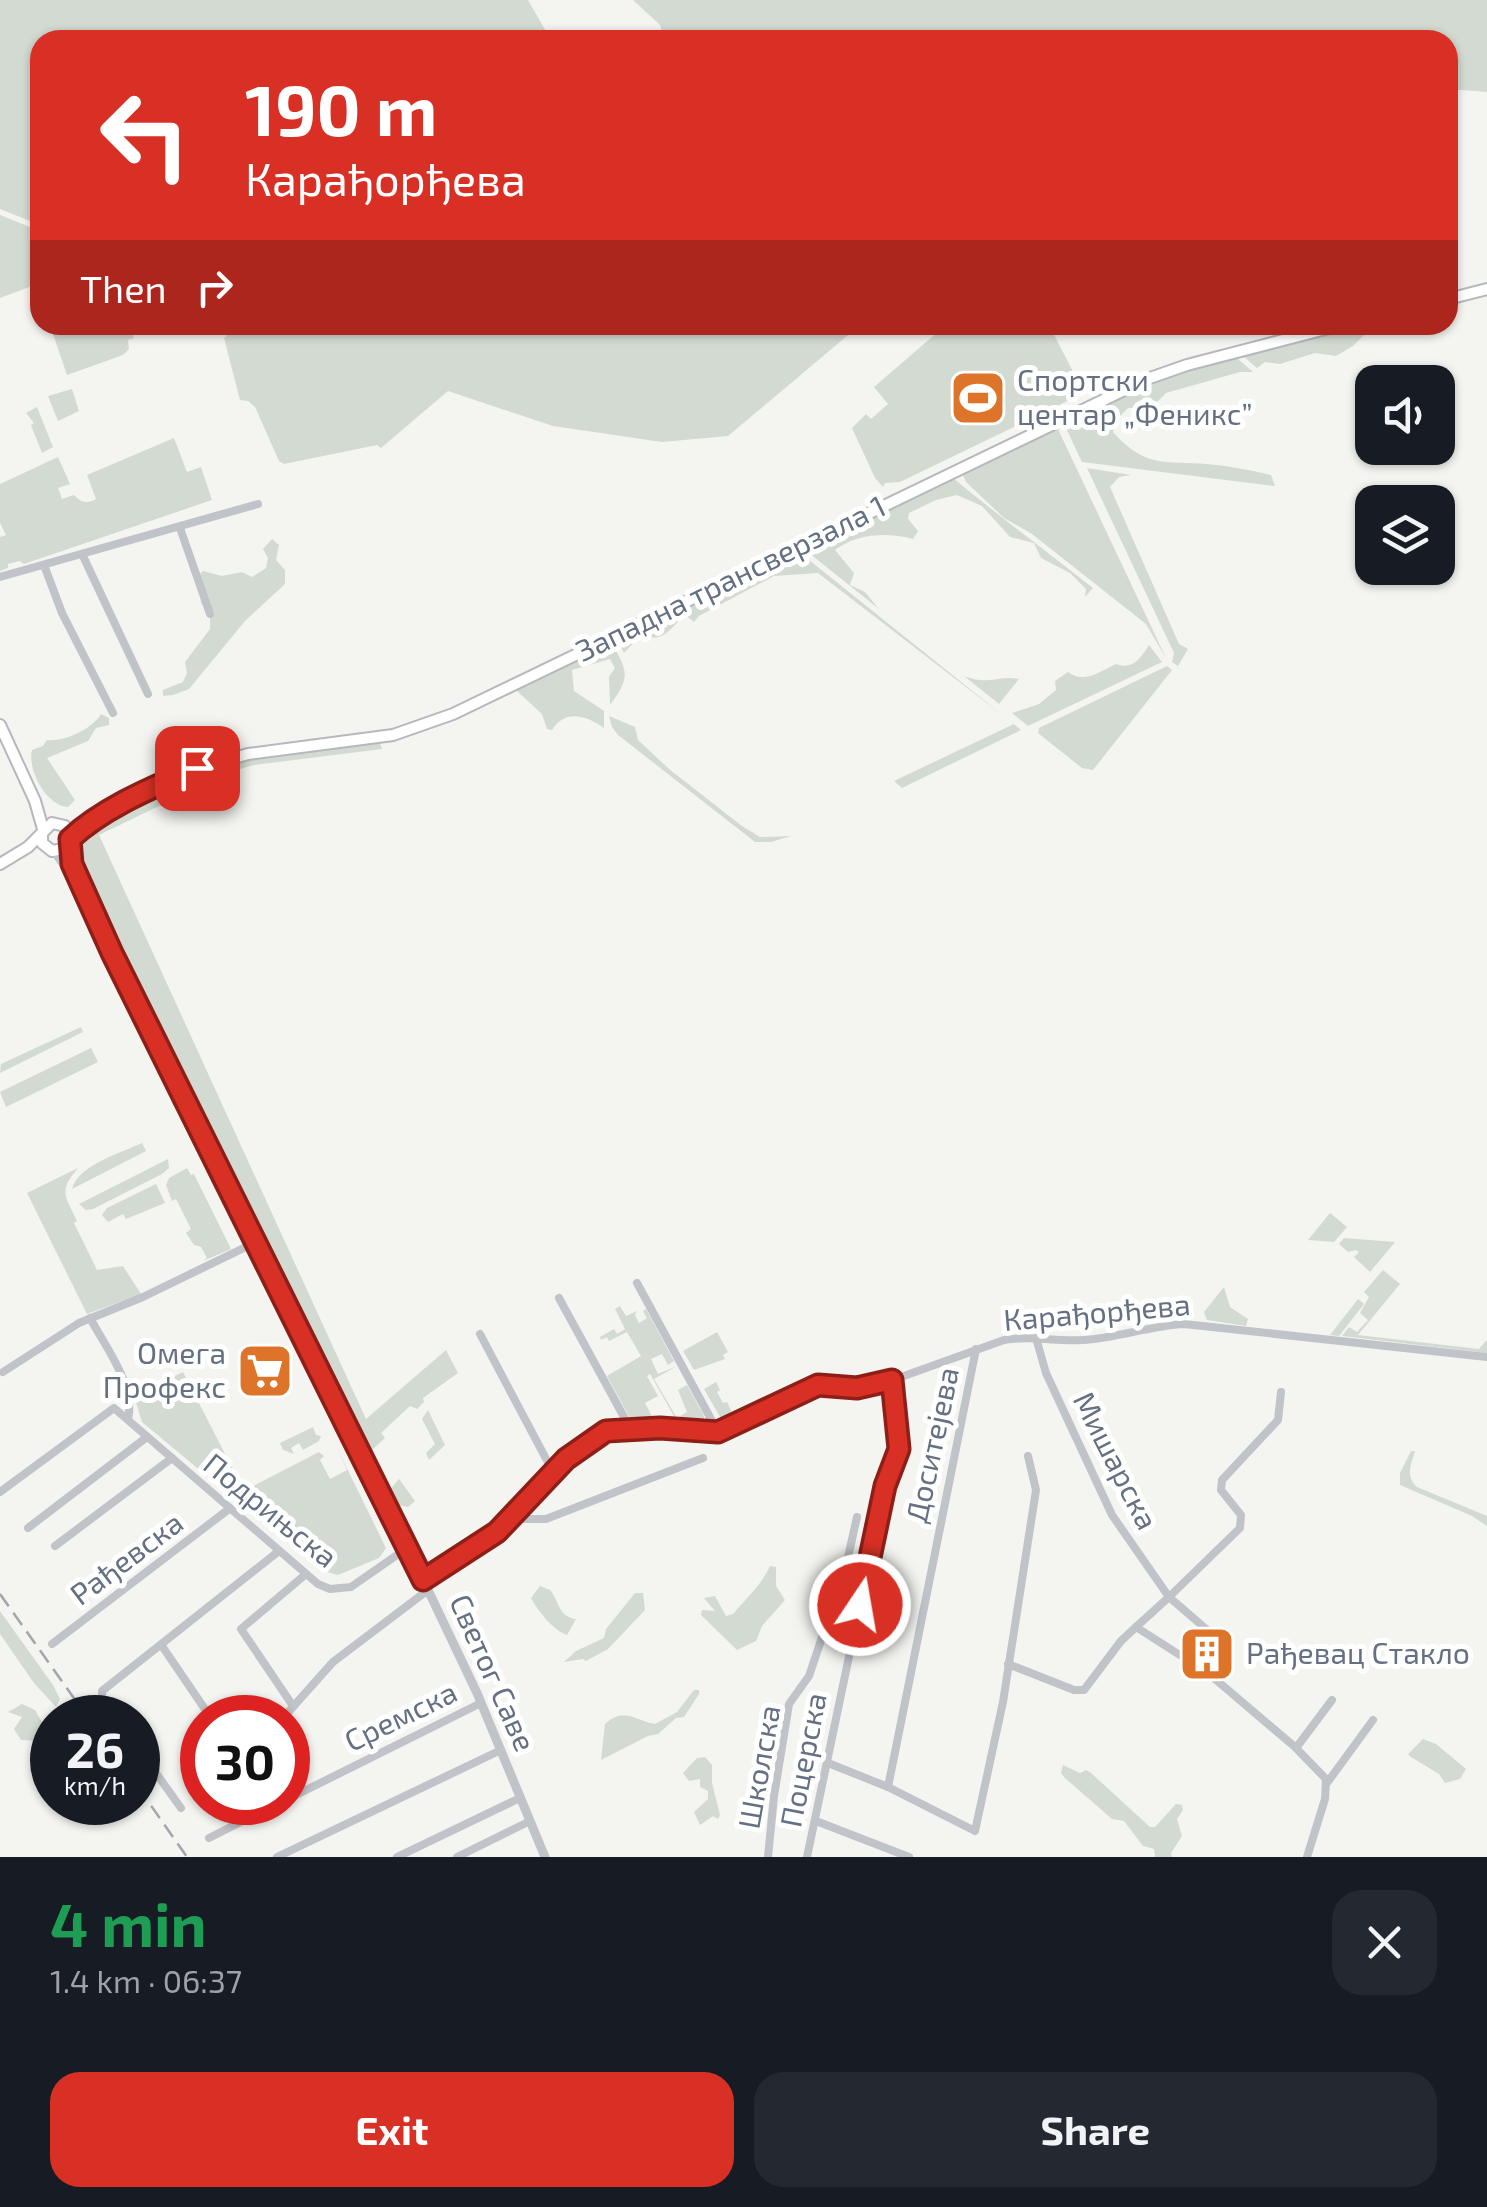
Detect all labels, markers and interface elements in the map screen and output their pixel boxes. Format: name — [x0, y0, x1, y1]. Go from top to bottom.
text: 190 m — [245, 66, 438, 150]
icon: left — [80, 70, 210, 200]
text: Карађорђева — [245, 151, 526, 205]
icon: right — [187, 260, 242, 315]
text: Then — [80, 265, 167, 311]
place label: Спортски центар „Феникс” — [1017, 361, 1252, 431]
map controls — [1355, 365, 1455, 585]
button: sound — [1355, 365, 1455, 465]
sports icon: Спортски центар „Феникс” — [948, 368, 1008, 428]
button: layers — [1355, 485, 1455, 585]
street label: Западна трансверзала 1 — [569, 487, 891, 668]
pin — [155, 726, 240, 811]
icon: arrive — [170, 741, 225, 796]
street label: Карађорђева — [1002, 1285, 1192, 1338]
place label: Омега Профекс — [103, 1334, 226, 1404]
supermarket icon: Омега Профекс — [235, 1341, 295, 1401]
street label: Доситејева — [897, 1364, 965, 1526]
street label: Мишарска — [1067, 1385, 1167, 1535]
street label: Подрињска — [197, 1445, 345, 1574]
street label: Рађевска — [62, 1503, 190, 1612]
position arrow — [808, 1553, 912, 1657]
street label: Светог Саве — [443, 1588, 544, 1756]
building icon: Рађевац Стакло — [1177, 1624, 1237, 1684]
place label: Рађевац Стакло — [1246, 1634, 1470, 1671]
street label: Сремска — [338, 1673, 462, 1758]
street label: Поцерска — [771, 1689, 833, 1830]
speed limit sign: 30 — [180, 1695, 310, 1825]
street label: Школска — [729, 1702, 787, 1831]
text: 26 — [66, 1718, 124, 1778]
text: km/h — [64, 1770, 126, 1800]
text: 4 min — [50, 1887, 207, 1959]
button: close — [1332, 1890, 1437, 1995]
text: 1.4 km · 06:37 — [50, 1961, 242, 1999]
button: Exit — [50, 2072, 734, 2187]
button: Share — [754, 2072, 1437, 2187]

